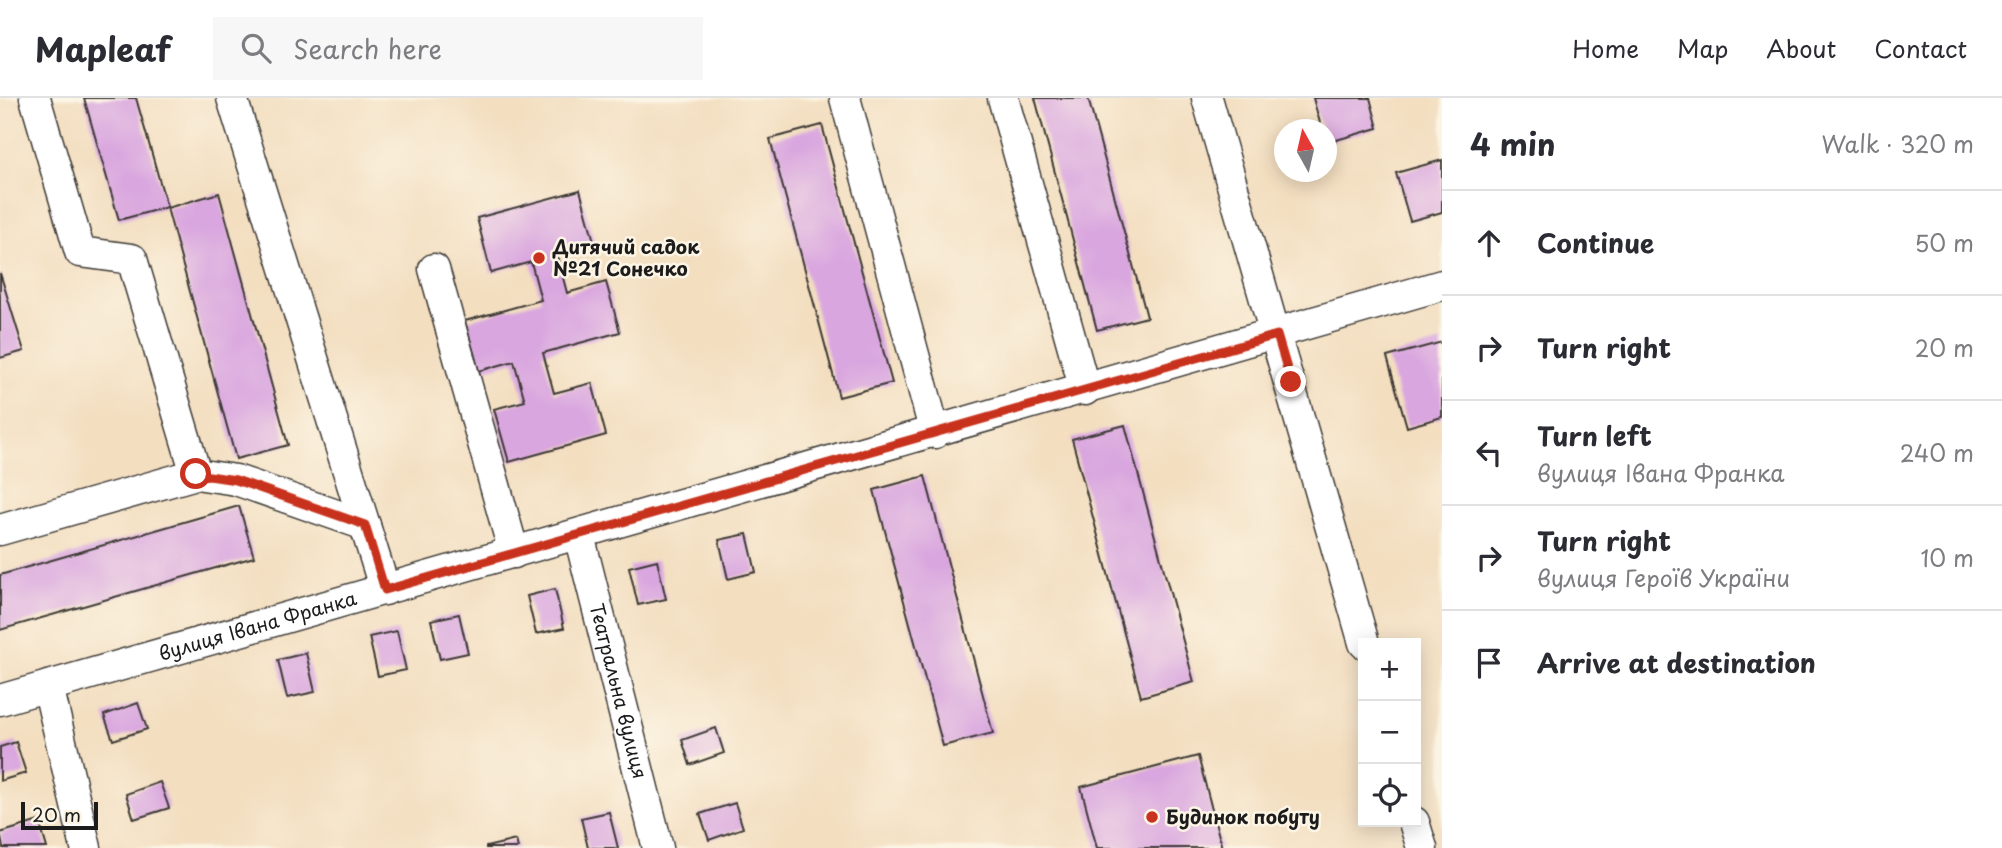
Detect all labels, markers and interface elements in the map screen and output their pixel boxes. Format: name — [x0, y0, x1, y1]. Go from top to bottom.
search box — [213, 17, 703, 80]
text: Mapleaf — [35, 23, 171, 73]
icon: search — [237, 29, 275, 67]
text: Search here — [293, 29, 442, 68]
text: Home — [1572, 30, 1639, 66]
text: Map — [1677, 30, 1728, 66]
text: About — [1766, 30, 1836, 66]
text: Contact — [1874, 30, 1967, 66]
north arrow — [1274, 119, 1337, 182]
text: 4 min — [1470, 121, 1556, 166]
text: Walk · 320 m — [1821, 126, 1974, 161]
text: Continue — [1537, 223, 1654, 262]
icon: ahead — [1470, 224, 1508, 262]
text: 50 m — [1914, 225, 1974, 260]
place label: Дитячий садок №21 Сонечко — [552, 232, 700, 282]
marker: Дитячий садок №21 Сонечко — [531, 250, 547, 266]
text: Turn right — [1537, 328, 1671, 367]
icon: right — [1470, 329, 1508, 367]
text: 20 m — [1915, 330, 1974, 365]
route end — [1275, 366, 1306, 397]
text: Turn left — [1537, 416, 1652, 455]
icon: left — [1470, 434, 1508, 472]
text: 240 m — [1900, 435, 1974, 470]
text: вулиця Івана Франка — [1537, 455, 1785, 490]
route start — [180, 458, 211, 489]
text: Turn right — [1537, 521, 1671, 560]
icon: right — [1470, 539, 1508, 577]
text: 10 m — [1920, 540, 1974, 575]
text: вулиця Героїв України — [1537, 560, 1790, 595]
street label: вулиця Івана Франка — [155, 583, 360, 667]
street label: Театральна вулиця — [584, 600, 655, 782]
map controls — [1358, 638, 1421, 827]
button: + — [1358, 638, 1421, 701]
text: Arrive at destination — [1537, 643, 1816, 682]
icon: arrive — [1470, 644, 1508, 682]
button: − — [1358, 701, 1421, 764]
button: locate — [1358, 764, 1421, 827]
scale bar — [21, 799, 98, 831]
text: 20 m — [32, 800, 81, 828]
place label: Будинок побуту — [1166, 802, 1320, 830]
marker: Будинок побуту — [1144, 809, 1160, 825]

